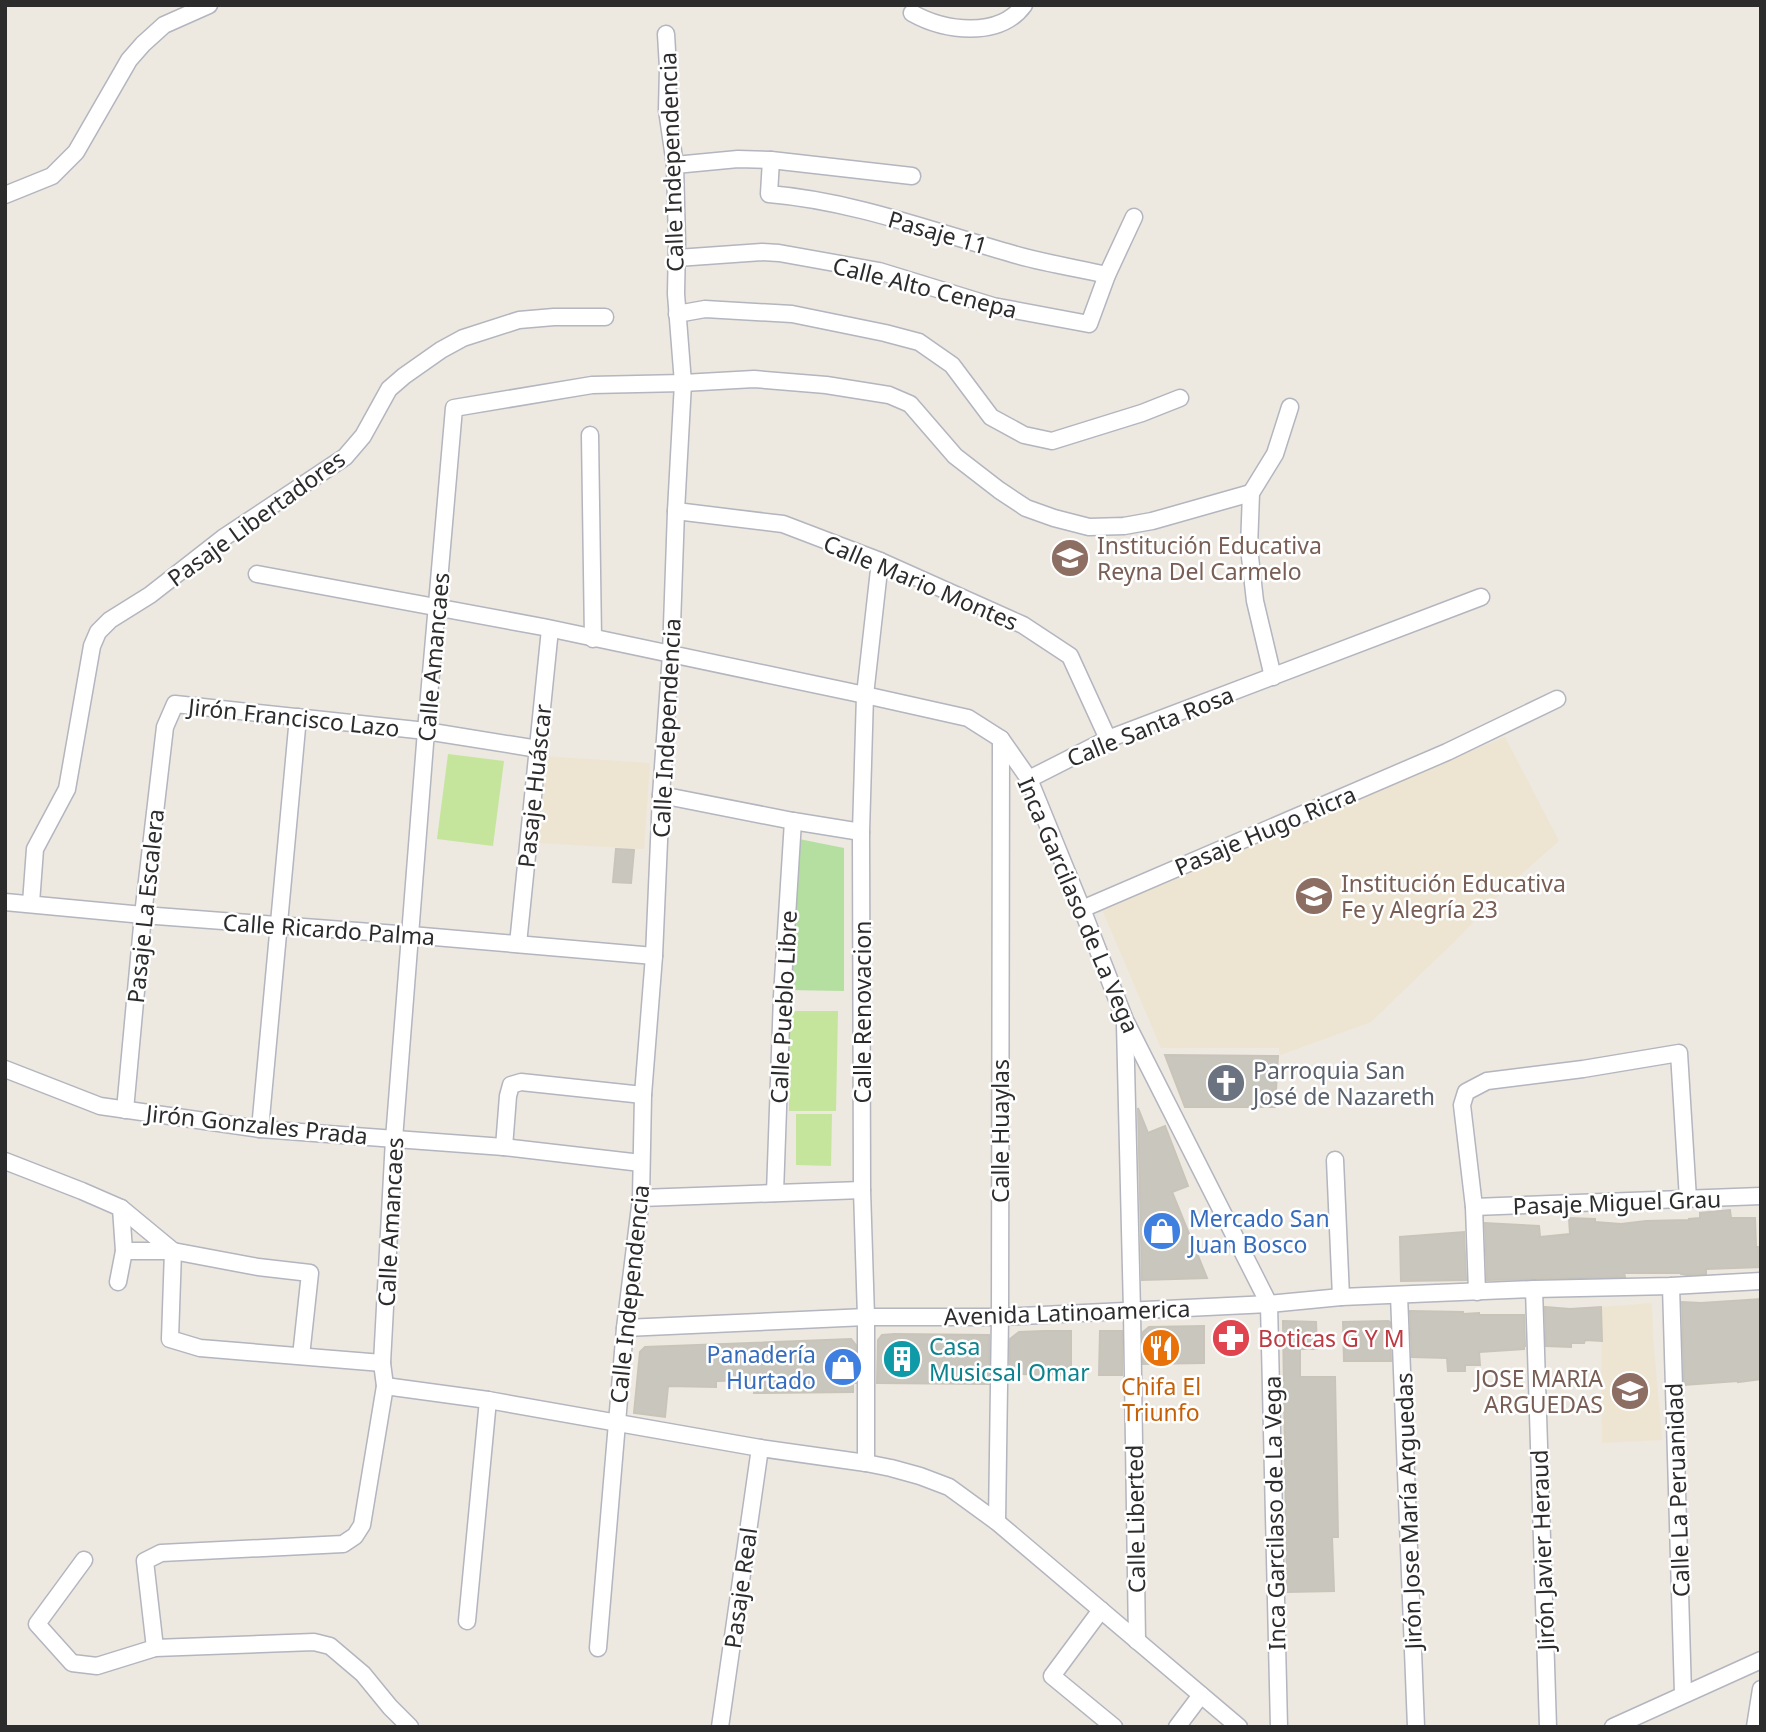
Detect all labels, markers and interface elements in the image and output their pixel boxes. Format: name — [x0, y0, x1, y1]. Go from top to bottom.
street label: Calle Independencia — [651, 52, 691, 272]
street label: Pasaje 11 — [885, 203, 991, 261]
street label: Calle Alto Cenepa — [830, 249, 1020, 325]
street label: Pasaje Libertadores — [161, 443, 351, 593]
street label: Calle Mario Montes — [819, 527, 1023, 637]
place label: Institución Educativa Reyna Del Carmelo — [1097, 529, 1322, 587]
school or university icon: Institución Educativa Reyna Del Carmelo — [1049, 537, 1091, 579]
street label: Calle Amancaes — [410, 571, 456, 743]
street label: Calle Independencia — [644, 617, 688, 839]
street label: Calle Santa Rosa — [1062, 678, 1238, 774]
street label: Jirón Francisco Lazo — [185, 690, 401, 744]
street label: Pasaje Huáscar — [510, 702, 559, 869]
street label: Inca Garcilaso de La Vega — [1011, 772, 1147, 1038]
street label: Pasaje Hugo Ricra — [1169, 777, 1361, 883]
street label: Pasaje La Escalera — [119, 807, 171, 1005]
place label: Institución Educativa Fe y Alegría 23 — [1341, 867, 1566, 925]
school or university icon: Institución Educativa Fe y Alegría 23 — [1293, 875, 1335, 917]
street label: Calle Ricardo Palma — [222, 906, 436, 952]
street label: Calle Pueblo Libre — [762, 910, 804, 1104]
street label: Calle Renovacion — [846, 921, 878, 1103]
place label: Parroquia San José de Nazareth — [1251, 1054, 1435, 1112]
street label: Calle Huaylas — [984, 1059, 1016, 1203]
church icon: Parroquia San José de Nazareth — [1205, 1062, 1247, 1104]
street label: Jirón Gonzales Prada — [143, 1096, 369, 1152]
street label: Calle Amancaes — [370, 1137, 410, 1307]
street label: Pasaje Miguel Grau — [1512, 1182, 1722, 1222]
street label: Calle Independencia — [602, 1183, 656, 1405]
place label: Mercado San Juan Bosco — [1187, 1202, 1330, 1260]
shop icon: Mercado San Juan Bosco — [1141, 1210, 1183, 1252]
street label: Avenida Latinoamerica — [943, 1292, 1191, 1332]
pharmacy icon: Boticas G Y M — [1210, 1317, 1252, 1359]
place label: Boticas G Y M — [1258, 1322, 1405, 1354]
restaurant icon: Chifa El Triunfo — [1140, 1327, 1182, 1369]
place label: Casa Musicsal Omar — [929, 1330, 1090, 1388]
place label: Panadería Hurtado — [707, 1338, 816, 1396]
building icon: Casa Musicsal Omar — [881, 1338, 923, 1380]
shop icon: Panadería Hurtado — [822, 1346, 864, 1388]
place label: JOSE MARIA ARGUEDAS — [1473, 1362, 1603, 1420]
place label: Chifa El Triunfo — [1121, 1370, 1201, 1428]
school or university icon: JOSE MARIA ARGUEDAS — [1609, 1370, 1651, 1412]
street label: Jirón Jose María Arguedas — [1387, 1372, 1429, 1652]
street label: Inca Garcilaso de La Vega — [1256, 1375, 1292, 1651]
street label: Calle La Peruanidad — [1657, 1382, 1697, 1598]
street label: Calle Liberted — [1118, 1445, 1152, 1593]
street label: Jirón Javier Heraud — [1523, 1449, 1562, 1653]
street label: Pasaje Real — [716, 1525, 764, 1651]

